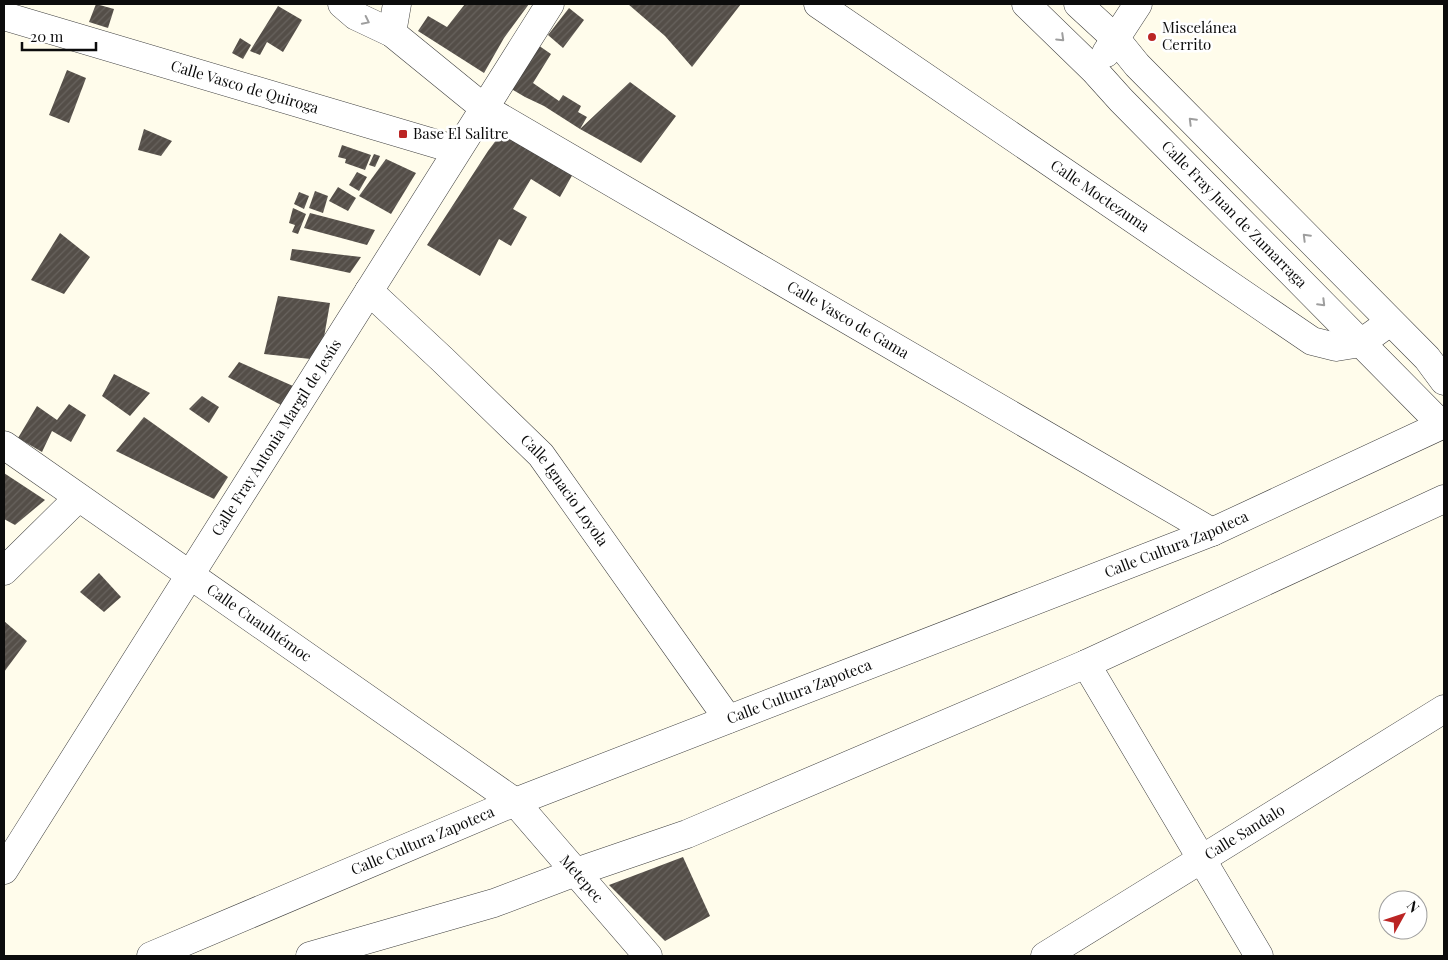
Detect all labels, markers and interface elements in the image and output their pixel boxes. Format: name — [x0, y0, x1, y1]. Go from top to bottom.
one-way arrow — [360, 15, 369, 25]
place label: Miscelánea Cerrito — [1162, 17, 1237, 54]
scale bar — [22, 20, 96, 52]
text: 20 m — [30, 26, 64, 46]
marker: Miscelánea Cerrito — [1146, 31, 1158, 43]
one-way arrow — [1056, 32, 1065, 41]
street label: Calle Vasco de Quiroga — [169, 55, 322, 118]
one-way arrow — [1189, 118, 1198, 127]
place label: Base El Salitre — [413, 123, 509, 143]
marker: Base El Salitre — [397, 128, 409, 140]
street label: Calle Fray Juan de Zumarraga — [1158, 136, 1312, 292]
street label: Calle Moctezuma — [1047, 155, 1154, 236]
one-way arrow — [1303, 234, 1312, 243]
street label: Calle Vasco de Gama — [784, 276, 913, 363]
one-way arrow — [1317, 298, 1326, 307]
street label: Calle Fray Antonia Margil de Jesús — [206, 335, 345, 539]
street label: Calle Ignacio Loyola — [517, 430, 614, 550]
street label: Calle Cultura Zapoteca — [1101, 505, 1252, 582]
street label: Calle Cuauhtémoc — [203, 579, 316, 666]
street label: Calle Cultura Zapoteca — [724, 654, 875, 728]
street label: Calle Sandalo — [1200, 799, 1288, 864]
street label: Calle Cultura Zapoteca — [348, 801, 497, 879]
street label: Metepec — [556, 850, 608, 906]
north arrow — [1378, 890, 1428, 940]
text: N — [1403, 896, 1424, 916]

